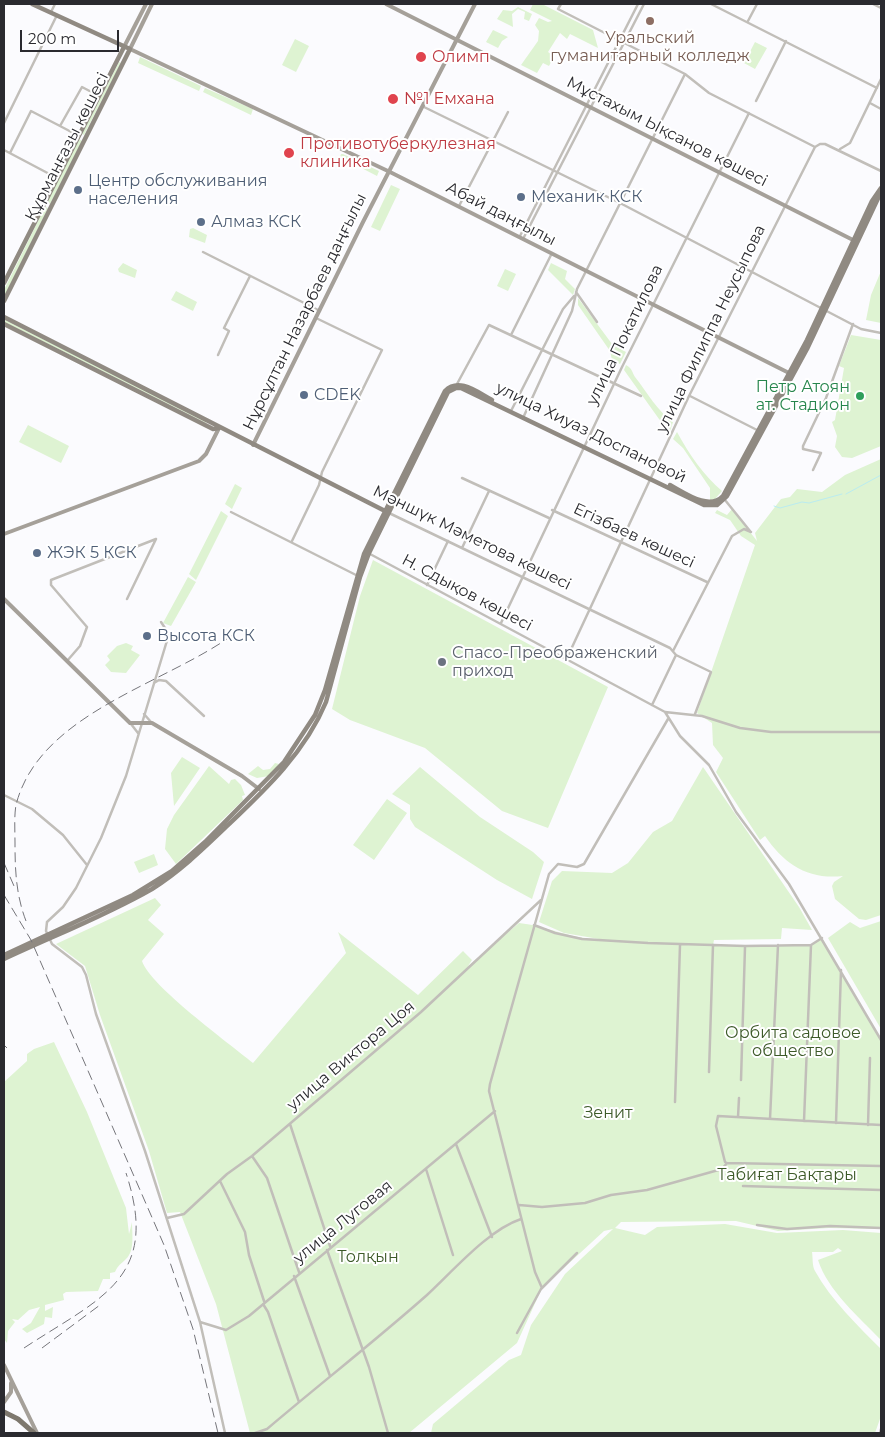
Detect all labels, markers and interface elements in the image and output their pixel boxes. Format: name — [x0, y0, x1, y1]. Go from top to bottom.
marker: Уральский гуманитарный колледж — [644, 15, 656, 27]
scale bar — [22, 20, 121, 52]
place label: Уральский гуманитарный колледж — [550, 28, 750, 66]
text: 200 m — [28, 29, 76, 48]
place label: Олимп — [432, 47, 490, 67]
marker: Олимп — [414, 50, 428, 64]
street label: Құрманғазы көшесі — [21, 69, 113, 225]
street label: Мұстахым Ықсанов көшесі — [563, 73, 771, 191]
place label: №1 Емхана — [404, 89, 495, 109]
marker: №1 Емхана — [386, 92, 400, 106]
place label: Противотуберкулезная клиника — [300, 134, 496, 172]
marker: Противотуберкулезная клиника — [282, 146, 296, 160]
place label: Центр обслуживания наcеления — [88, 171, 267, 209]
street label: Абай даңғылы — [443, 178, 559, 250]
marker: Центр обслуживания наcеления — [72, 184, 84, 196]
place label: Механик КСК — [531, 187, 642, 207]
street label: Нұрсұлтан Назарбаев даңғылы — [239, 190, 371, 434]
marker: Механик КСК — [515, 191, 527, 203]
place label: Алмаз КСК — [211, 212, 301, 232]
marker: Алмаз КСК — [195, 216, 207, 228]
street label: улица Филиппа Неусыпова — [652, 222, 770, 436]
street label: улица Покатилова — [583, 262, 667, 408]
place label: Петр Атоян ат. Стадион — [756, 377, 850, 415]
street label: улица Хиуаз Доспановой — [493, 378, 689, 488]
place label: CDEK — [314, 385, 361, 405]
marker: CDEK — [298, 389, 310, 401]
marker: Петр Атоян ат. Стадион — [854, 390, 866, 402]
street label: Мәншүк Мәметова көшесі — [370, 482, 574, 594]
street label: Егізбаев көшесі — [570, 499, 698, 573]
place label: ЖЭК 5 КСК — [47, 543, 137, 563]
marker: ЖЭК 5 КСК — [31, 547, 43, 559]
street label: Н. Сдықов көшесі — [398, 550, 536, 636]
place label: Высота КСК — [157, 626, 255, 646]
marker: Высота КСК — [141, 630, 153, 642]
place label: Спасо-Преображенский приход — [452, 643, 658, 681]
marker: Спасо-Преображенский приход — [436, 656, 448, 668]
street label: улица Виктора Цоя — [283, 997, 419, 1115]
park label: Орбита садовое общество — [725, 1023, 861, 1061]
park label: Зенит — [583, 1103, 633, 1123]
park label: Табиғат Бақтары — [717, 1165, 857, 1185]
street label: улица Луговая — [290, 1176, 396, 1268]
park label: Толқын — [337, 1247, 399, 1267]

